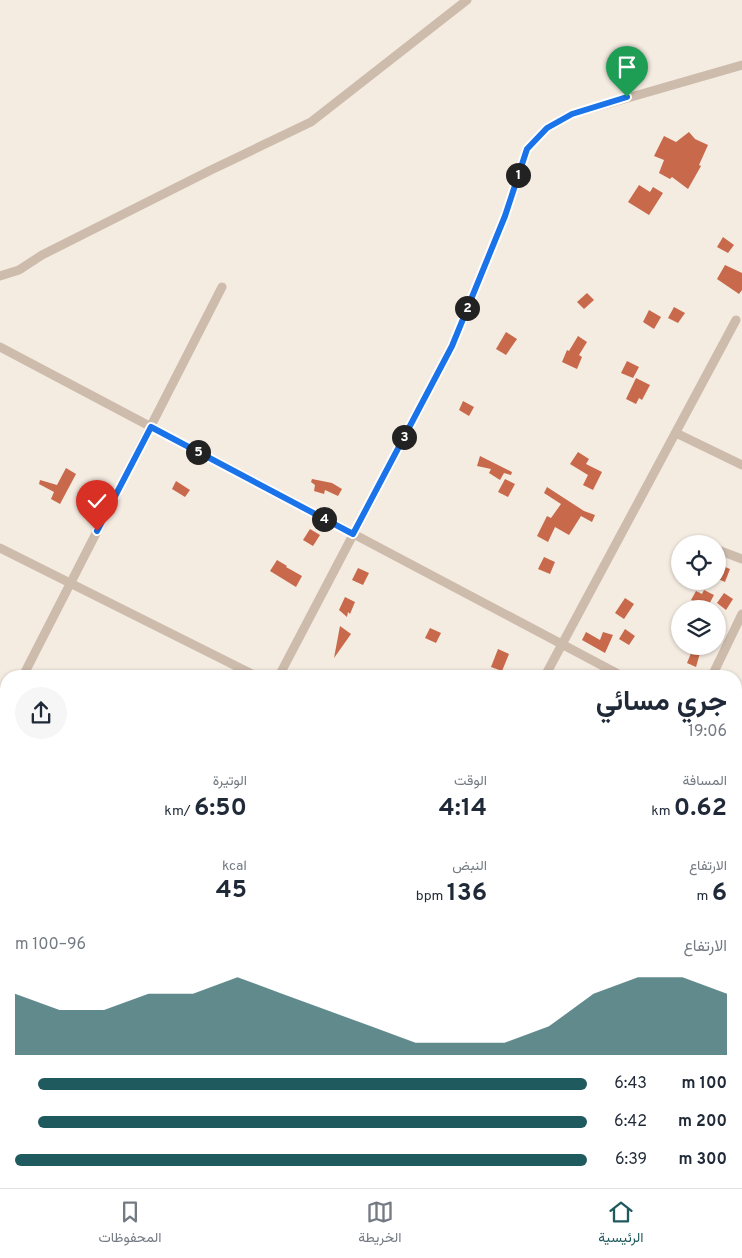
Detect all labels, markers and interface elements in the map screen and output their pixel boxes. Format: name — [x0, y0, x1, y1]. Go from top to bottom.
pin — [606, 46, 648, 97]
icon: arrive — [613, 53, 641, 81]
pin: 1 — [506, 162, 530, 188]
text: 1 — [516, 167, 521, 184]
pin: 2 — [454, 296, 480, 320]
text: 2 — [463, 300, 472, 317]
pin: 3 — [392, 424, 416, 450]
text: 3 — [400, 429, 409, 446]
pin: 5 — [186, 440, 210, 464]
text: 5 — [194, 444, 203, 461]
pin — [76, 480, 118, 531]
icon: check — [83, 487, 111, 515]
pin: 4 — [312, 506, 336, 532]
text: 4 — [320, 511, 329, 528]
map controls — [671, 535, 726, 655]
button: locate — [671, 535, 726, 590]
button: layers — [671, 600, 726, 655]
text: جري مسائي — [596, 685, 727, 721]
button: share — [15, 687, 67, 739]
text: 19:06 — [688, 722, 727, 742]
text: الوتيرة — [213, 773, 247, 790]
text: الوقت — [454, 773, 487, 790]
text: المسافة — [683, 773, 727, 790]
text: 6:50 — [194, 793, 247, 825]
text: 4:14 — [439, 793, 487, 825]
text: 0.62 — [674, 793, 727, 825]
text: /km — [164, 803, 194, 820]
text: km — [651, 803, 674, 820]
text: kcal — [222, 858, 247, 875]
text: النبض — [452, 858, 487, 875]
text: الارتفاع — [689, 858, 727, 875]
text: 45 — [216, 875, 247, 907]
text: 136 — [447, 878, 487, 910]
text: 6 — [712, 878, 727, 910]
text: bpm — [416, 888, 447, 905]
text: m — [696, 888, 712, 905]
text: 96–100 m — [15, 935, 86, 955]
text: الارتفاع — [684, 937, 727, 957]
text: 6:43 — [614, 1074, 647, 1094]
text: 100 m — [681, 1074, 727, 1094]
text: 6:42 — [614, 1112, 647, 1132]
text: 200 m — [678, 1112, 727, 1132]
text: 6:39 — [615, 1150, 647, 1170]
text: 300 m — [679, 1150, 727, 1170]
tab: المحفوظات — [98, 1198, 161, 1250]
tab: الخريطة — [358, 1198, 402, 1250]
tab: الرئيسية — [598, 1198, 644, 1250]

